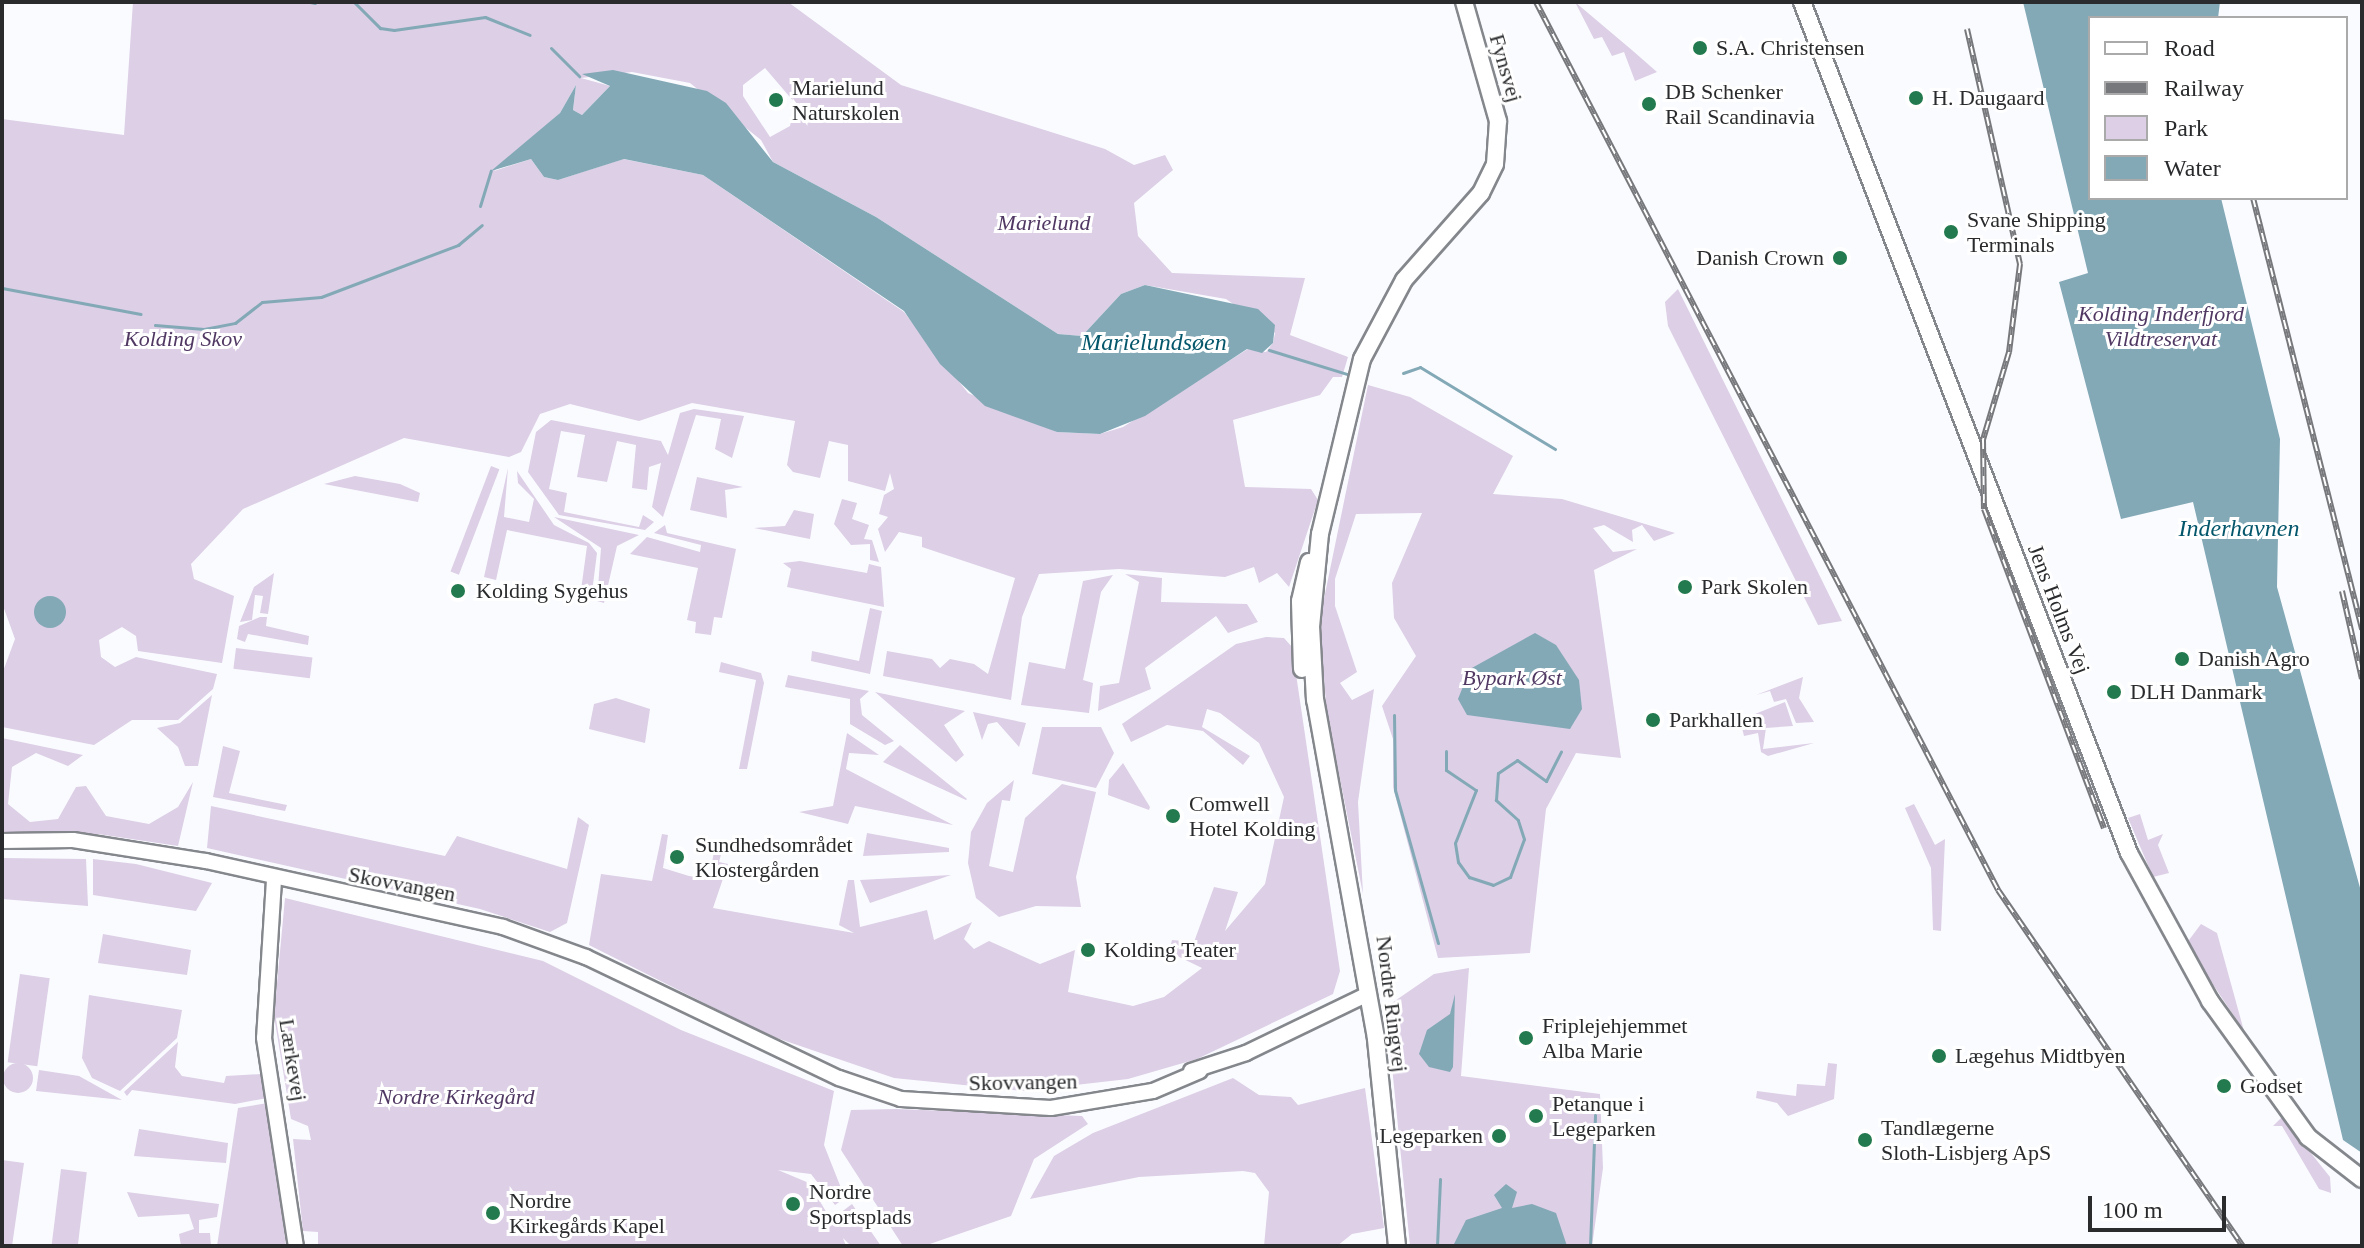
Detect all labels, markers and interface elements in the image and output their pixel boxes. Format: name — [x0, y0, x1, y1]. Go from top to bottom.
legend — [2088, 16, 2348, 200]
street label: Fynsvej — [1483, 28, 1529, 108]
place label: S.A. Christensen — [1716, 35, 1881, 61]
text: Road — [2164, 35, 2215, 61]
marker: S.A. Christensen — [1691, 39, 1709, 57]
place label: Marielund Naturskolen — [792, 74, 917, 126]
text: Railway — [2164, 75, 2244, 101]
place label: DB Schenker Rail Scandinavia — [1665, 78, 1834, 130]
place label: H. Daugaard — [1932, 85, 2059, 111]
marker: H. Daugaard — [1907, 89, 1925, 107]
marker: Marielund Naturskolen — [767, 91, 785, 109]
marker: DB Schenker Rail Scandinavia — [1640, 95, 1658, 113]
text: Park — [2164, 115, 2208, 141]
text: Water — [2164, 155, 2221, 181]
place label: Svane Shipping Terminals — [1967, 206, 2126, 258]
park label: Marielund — [992, 210, 1096, 236]
marker: Svane Shipping Terminals — [1942, 223, 1960, 241]
place label: Danish Crown — [1682, 245, 1824, 271]
marker: Danish Crown — [1831, 249, 1849, 267]
park label: Kolding Inderfjord Vildtreservat — [2068, 300, 2254, 352]
park label: Kolding Skov — [116, 326, 250, 352]
water label: Marielundsøen — [1071, 329, 1237, 357]
water label: Inderhavnen — [2168, 515, 2310, 543]
street label: Jens Holms Vej — [2019, 532, 2099, 686]
place label: Park Skolen — [1701, 574, 1822, 600]
place label: Kolding Sygehus — [476, 578, 646, 604]
marker: Park Skolen — [1676, 578, 1694, 596]
marker: Kolding Sygehus — [447, 580, 469, 602]
place label: Danish Agro — [2198, 646, 2321, 672]
marker: Danish Agro — [2173, 650, 2191, 668]
park label: Bypark Øst — [1456, 665, 1568, 691]
place label: DLH Danmark — [2130, 679, 2272, 705]
marker: DLH Danmark — [2105, 683, 2123, 701]
place label: Parkhallen — [1669, 707, 1779, 733]
marker: Parkhallen — [1644, 711, 1662, 729]
place label: Comwell Hotel Kolding — [1189, 790, 1328, 842]
marker: Comwell Hotel Kolding — [1164, 807, 1182, 825]
place label: Sundhedsområdet Klostergården — [695, 831, 886, 882]
marker: Sundhedsområdet Klostergården — [666, 846, 688, 868]
street label: Skovvangen — [339, 859, 465, 909]
street label: Nordre Ringvej — [1370, 927, 1414, 1081]
place label: Kolding Teater — [1104, 937, 1252, 963]
marker: Kolding Teater — [1079, 941, 1097, 959]
street label: Lærkevej — [273, 1012, 313, 1108]
place label: Friplejehjemmet Alba Marie — [1542, 1012, 1711, 1064]
marker: Friplejehjemmet Alba Marie — [1517, 1029, 1535, 1047]
place label: Lægehus Midtbyen — [1955, 1043, 2148, 1069]
marker: Lægehus Midtbyen — [1930, 1047, 1948, 1065]
street label: Skovvangen — [961, 1068, 1085, 1096]
place label: Godset — [2240, 1073, 2313, 1099]
marker: Godset — [2215, 1077, 2233, 1095]
park label: Nordre Kirkegård — [369, 1084, 543, 1110]
place label: Petanque i Legeparken — [1552, 1090, 1671, 1142]
marker: Petanque i Legeparken — [1527, 1107, 1545, 1125]
place label: Tandlægerne Sloth-Lisbjerg ApS — [1881, 1114, 2068, 1166]
place label: Legeparken — [1364, 1123, 1483, 1149]
marker: Legeparken — [1490, 1127, 1508, 1145]
marker: Tandlægerne Sloth-Lisbjerg ApS — [1856, 1131, 1874, 1149]
place label: Nordre Sportsplads — [809, 1178, 932, 1230]
scale bar — [2092, 1180, 2230, 1230]
place label: Nordre Kirkegårds Kapel — [509, 1187, 681, 1238]
marker: Nordre Sportsplads — [784, 1195, 802, 1213]
text: 100 m — [2102, 1197, 2163, 1223]
marker: Nordre Kirkegårds Kapel — [484, 1204, 502, 1222]

